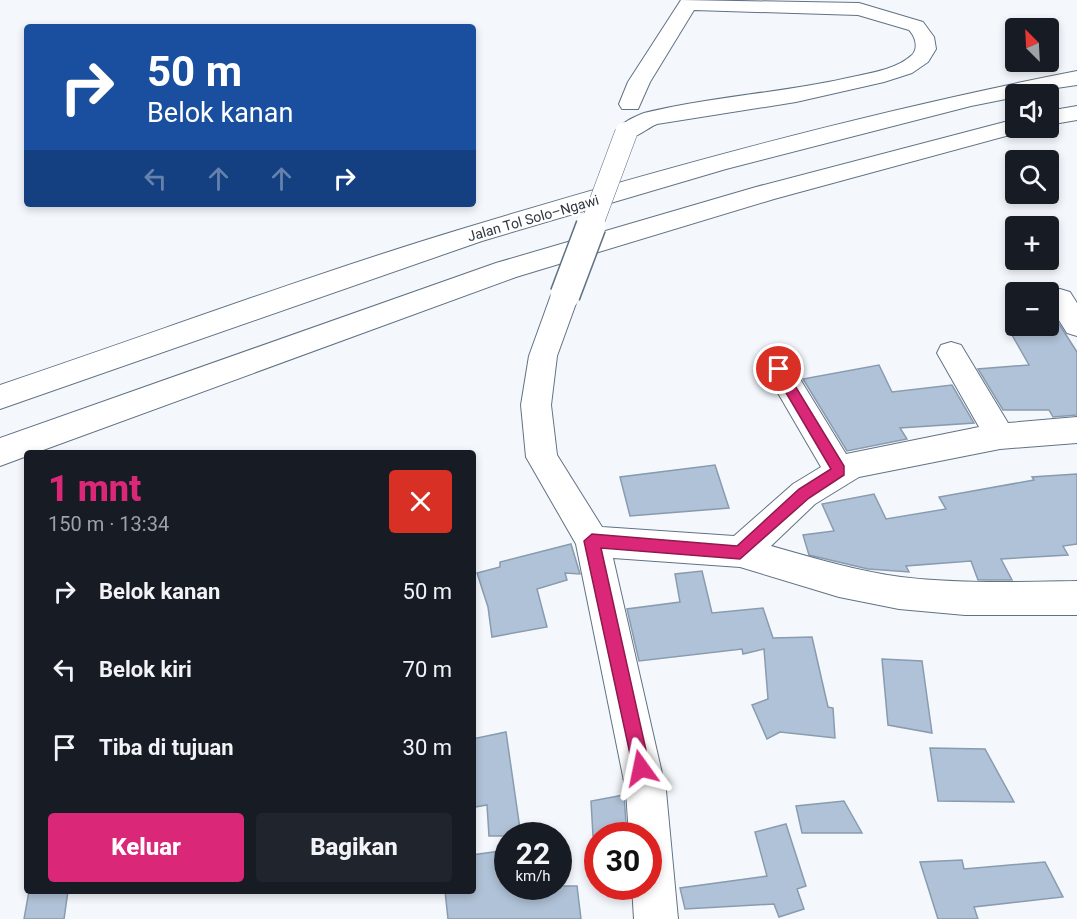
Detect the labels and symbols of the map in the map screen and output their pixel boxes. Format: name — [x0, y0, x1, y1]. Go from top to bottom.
north arrow — [1005, 18, 1059, 72]
street label: Jalan Tol Solo–Ngawi — [465, 192, 601, 244]
pin — [753, 343, 804, 394]
position arrow — [609, 736, 673, 800]
speed limit sign: 30 — [584, 822, 662, 900]

